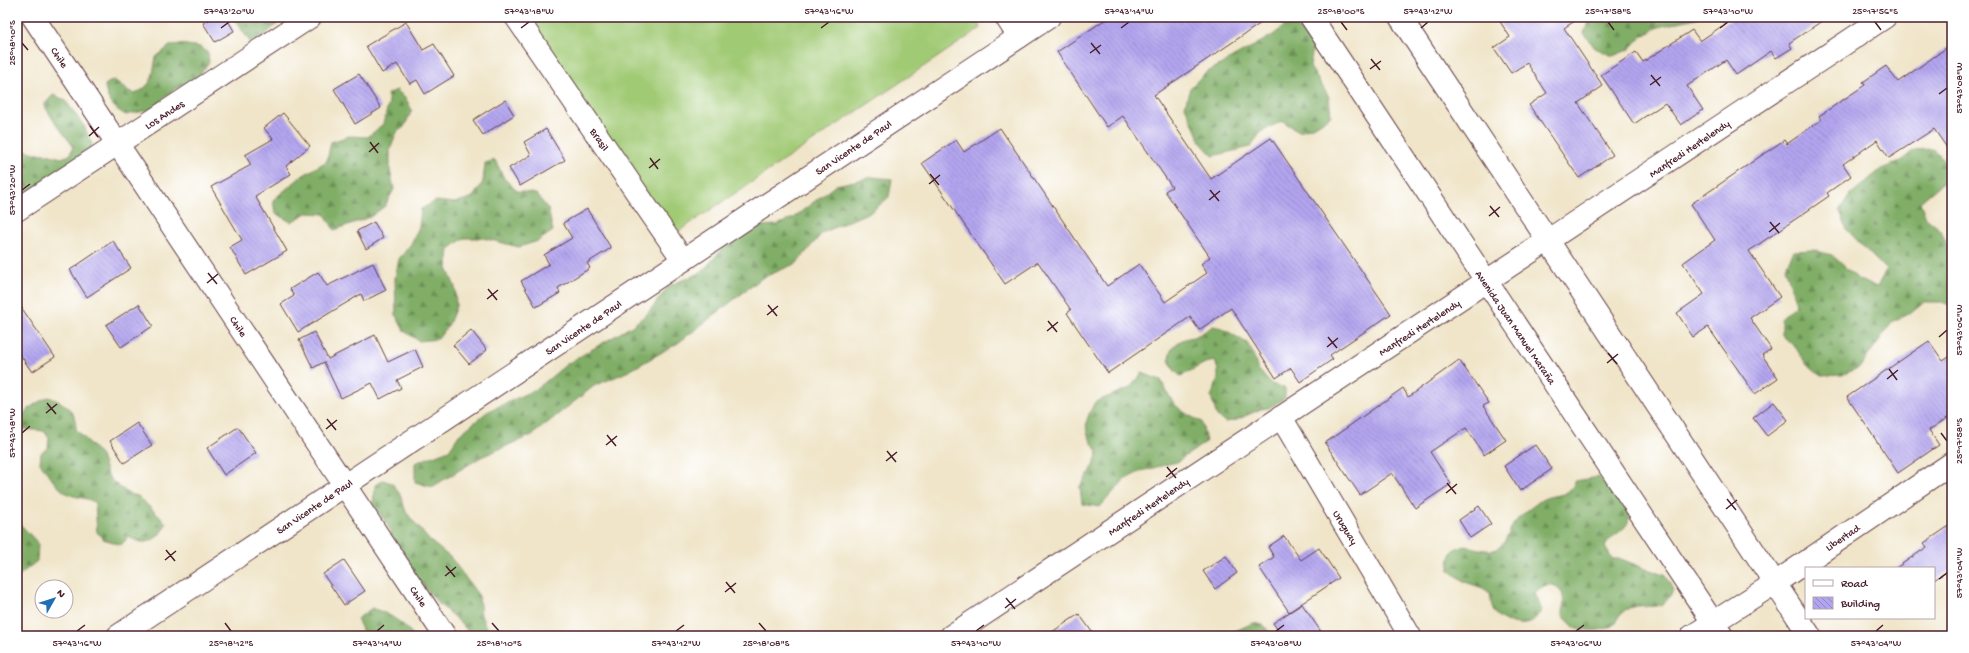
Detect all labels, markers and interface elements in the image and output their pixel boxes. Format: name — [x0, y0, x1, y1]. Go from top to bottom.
text: 57°43'20"W — [204, 6, 255, 18]
text: 57°43'18"W — [504, 6, 554, 18]
text: 57°43'16"W — [804, 6, 854, 18]
text: 57°43'14"W — [1105, 6, 1154, 18]
text: 25°18'00"S — [1318, 6, 1365, 18]
text: 57°43'12"W — [1403, 6, 1453, 18]
text: 25°17'58"S — [1585, 6, 1631, 18]
text: 57°43'10"W — [1703, 6, 1753, 18]
text: 25°17'56"S — [1852, 6, 1898, 18]
text: 25°18'10"S — [7, 20, 19, 66]
street label: Chile — [47, 45, 70, 71]
text: 57°43'08"W — [1954, 62, 1966, 114]
street label: Los Andes — [143, 98, 188, 133]
street label: Manfredi Hertelendy — [1647, 117, 1733, 181]
street label: San Vicente de Paul — [814, 118, 895, 179]
street label: Brasil — [586, 126, 610, 154]
text: 57°43'20"W — [7, 164, 19, 215]
street label: Avenida Juan Manuel Maraña — [1472, 269, 1557, 388]
street label: Manfredi Hertelendy — [1377, 297, 1463, 359]
street label: San Vicente de Paul — [544, 298, 625, 359]
text: 57°43'06"W — [1954, 304, 1966, 355]
street label: Chile — [226, 314, 249, 340]
text: 57°43'18"W — [7, 408, 19, 458]
text: 25°17'58"S — [1954, 418, 1966, 464]
street label: Manfredi Hertelendy — [1106, 475, 1192, 539]
street label: San Vicente de Paul — [275, 477, 356, 538]
street label: Uruguay — [1329, 508, 1360, 548]
street label: Libertad — [1824, 522, 1864, 554]
text: 57°43'04"W — [1954, 547, 1966, 598]
legend — [1805, 567, 1935, 619]
text: Road — [1841, 578, 1868, 592]
north arrow — [34, 579, 74, 619]
street label: Chile — [406, 584, 429, 610]
text: N — [53, 587, 67, 601]
text: Building — [1840, 598, 1880, 612]
text: 57°43'16"W — [52, 638, 102, 650]
text: 25°18'12"S — [209, 638, 254, 650]
text: 57°43'14"W — [353, 638, 402, 650]
text: 25°18'10"S — [476, 638, 522, 650]
text: 57°43'12"W — [651, 638, 701, 650]
text: 25°18'08"S — [743, 638, 790, 650]
text: 57°43'10"W — [951, 638, 1001, 650]
text: 57°43'08"W — [1250, 638, 1302, 650]
text: 57°43'06"W — [1551, 638, 1602, 650]
text: 57°43'04"W — [1851, 638, 1902, 650]

